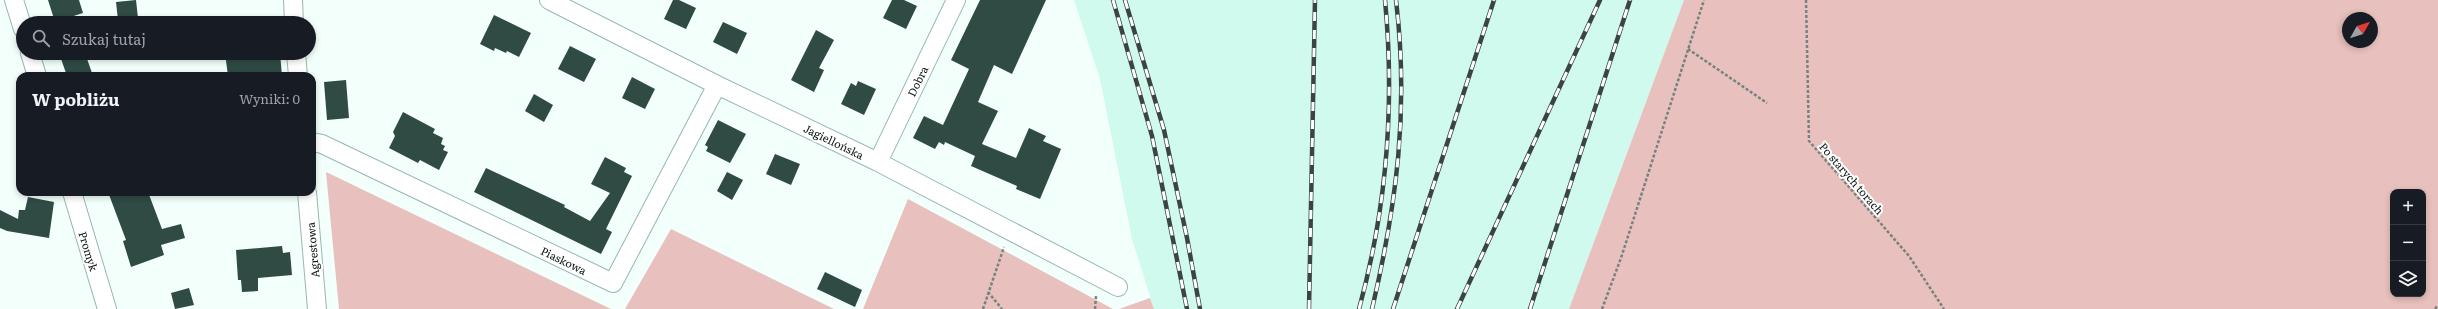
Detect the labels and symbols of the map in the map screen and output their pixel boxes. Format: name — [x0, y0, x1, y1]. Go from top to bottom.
north arrow — [2342, 12, 2378, 48]
street label: Dobra — [903, 63, 931, 99]
street label: Jagiellońska — [801, 119, 867, 163]
street label: Po starych torach — [1816, 138, 1888, 218]
street label: Agrestowa — [302, 221, 322, 278]
street label: Promyk — [75, 229, 103, 273]
street label: Piaskowa — [538, 242, 590, 278]

